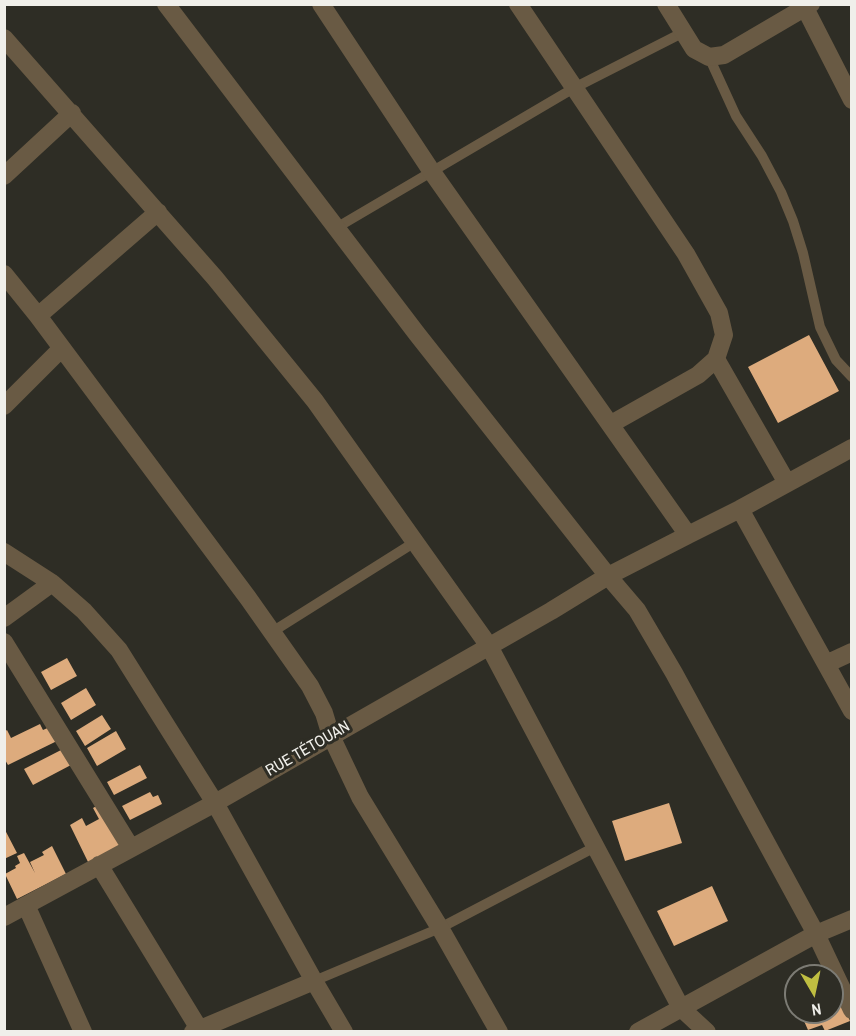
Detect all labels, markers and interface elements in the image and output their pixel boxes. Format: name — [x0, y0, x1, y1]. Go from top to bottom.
street label: RUE TÉTOUAN — [263, 717, 353, 781]
north arrow — [784, 964, 844, 1024]
text: N — [810, 998, 823, 1021]

